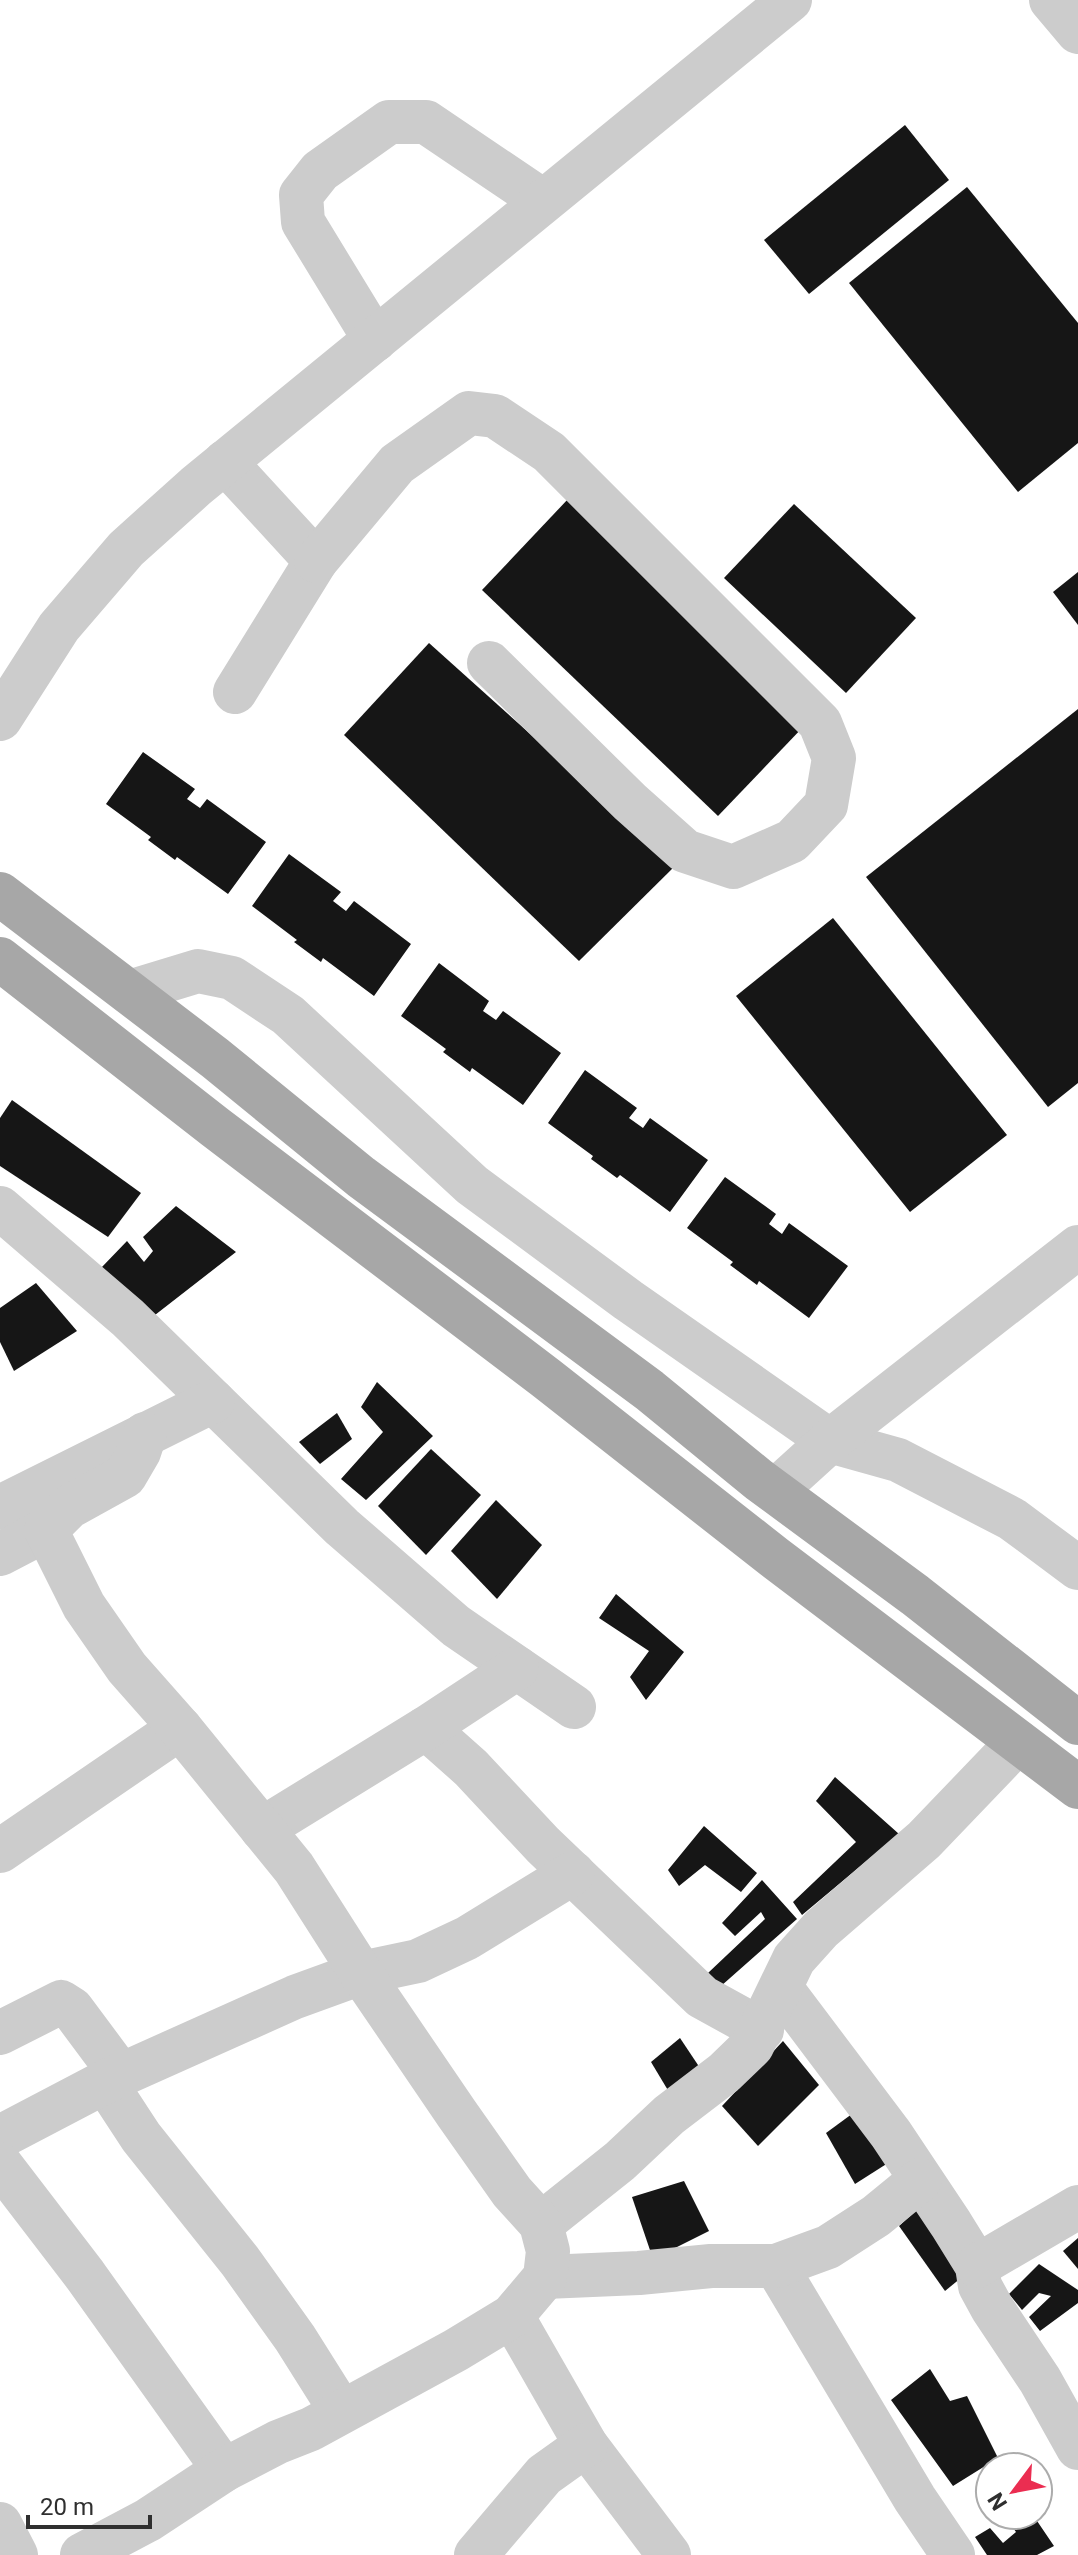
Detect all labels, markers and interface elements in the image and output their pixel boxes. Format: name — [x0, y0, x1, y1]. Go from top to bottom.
north arrow — [974, 2451, 1054, 2531]
scale bar — [28, 2479, 150, 2529]
text: N — [983, 2488, 1012, 2515]
text: 20 m — [40, 2493, 94, 2521]

